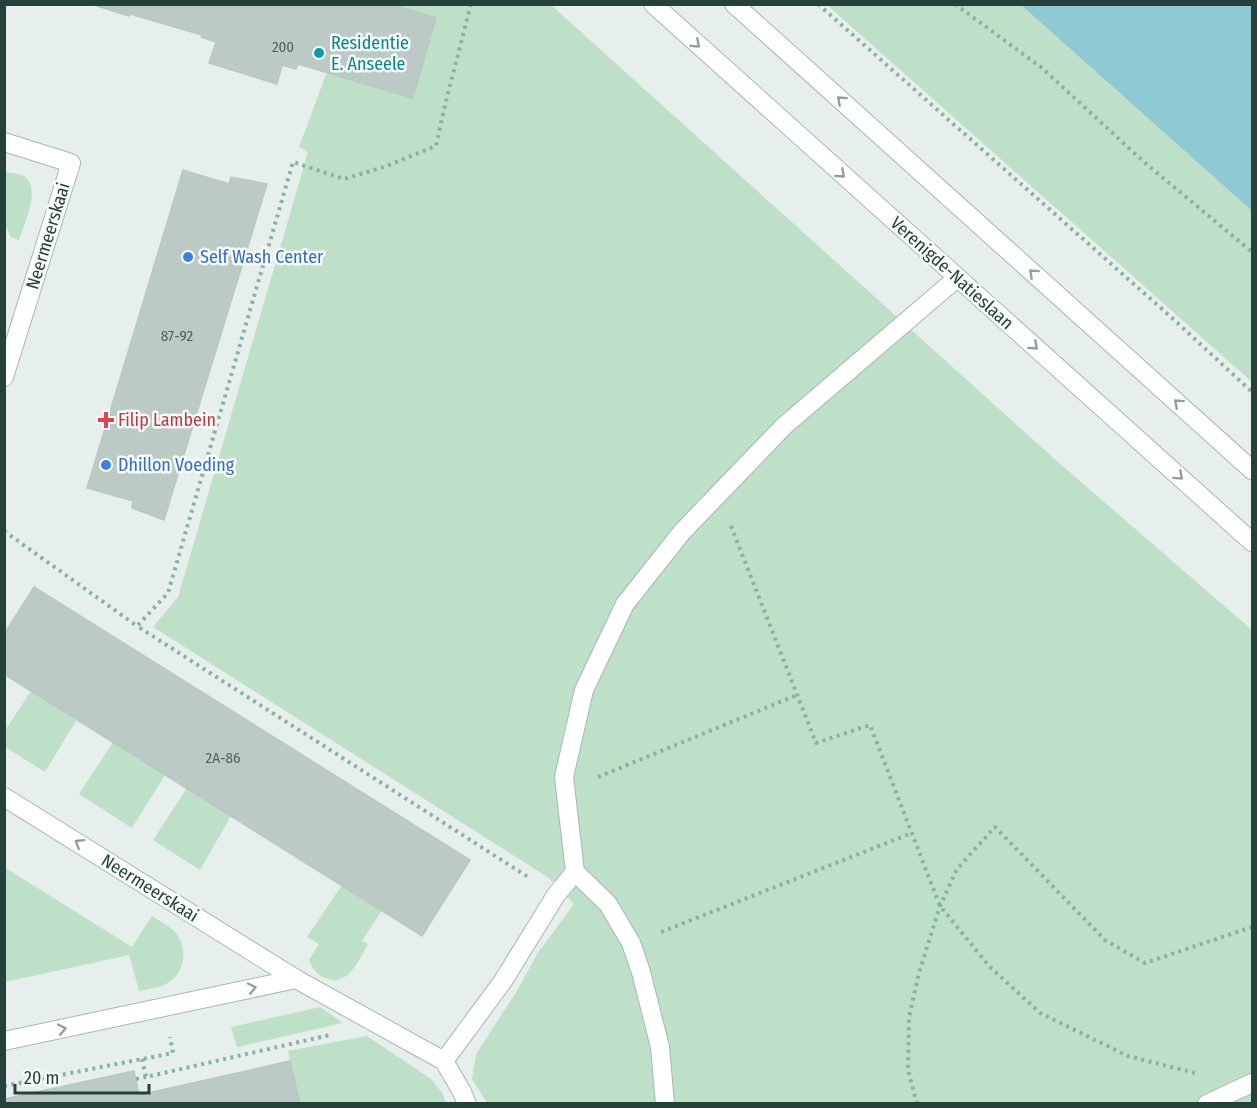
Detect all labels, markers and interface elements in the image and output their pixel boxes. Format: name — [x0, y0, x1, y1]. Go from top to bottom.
place label: Residentie E. Anseele — [331, 32, 409, 75]
one-way arrow — [689, 37, 700, 48]
house number: 200 — [272, 38, 294, 56]
marker: Residentie E. Anseele — [312, 46, 326, 60]
one-way arrow — [837, 96, 848, 107]
one-way arrow — [835, 167, 845, 178]
street label: Neermeerskaai — [21, 180, 75, 292]
street label: Verenigde-Natieslaan — [886, 212, 1018, 334]
place label: Self Wash Center — [200, 246, 324, 268]
marker: Self Wash Center — [181, 250, 195, 264]
one-way arrow — [1029, 269, 1040, 280]
house number: 87-92 — [161, 327, 194, 345]
one-way arrow — [1027, 339, 1037, 350]
one-way arrow — [1174, 399, 1185, 410]
place label: Filip Lambein — [118, 409, 216, 431]
marker: Filip Lambein — [99, 413, 113, 427]
place label: Dhillon Voeding — [118, 454, 235, 476]
marker: Dhillon Voeding — [99, 458, 113, 472]
one-way arrow — [1172, 469, 1183, 480]
house number: 2A-86 — [206, 749, 240, 767]
one-way arrow — [75, 839, 85, 851]
street label: Neermeerskaai — [97, 849, 203, 927]
one-way arrow — [247, 983, 257, 996]
one-way arrow — [56, 1023, 66, 1036]
scale bar — [15, 1057, 148, 1095]
text: 20 m — [24, 1067, 59, 1089]

